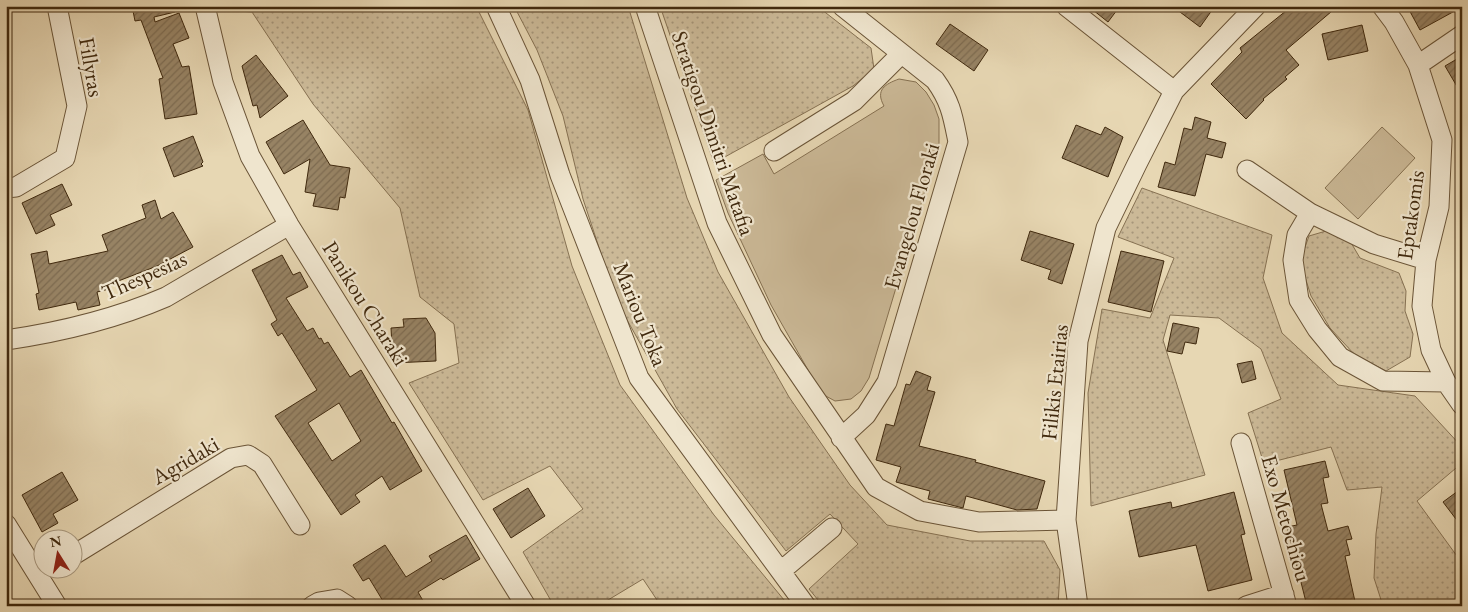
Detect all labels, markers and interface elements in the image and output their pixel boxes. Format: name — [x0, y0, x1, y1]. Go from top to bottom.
street label: Stratigou Dimitri Matafia — [665, 27, 762, 240]
street label: Fillyras — [72, 35, 111, 99]
street label: Evangelou Floraki — [877, 140, 946, 293]
street label: Eptakomis — [1390, 168, 1431, 262]
street label: Panikou Charaki — [316, 236, 415, 371]
street label: Thespesias — [97, 244, 191, 307]
street label: Mariou Toka — [607, 258, 675, 371]
street label: Filikis Etairias — [1034, 323, 1075, 441]
street label: Agridaki — [145, 430, 224, 492]
street label: Exo Metochiou — [1255, 451, 1319, 585]
north arrow — [32, 530, 82, 580]
text: N — [48, 531, 63, 551]

